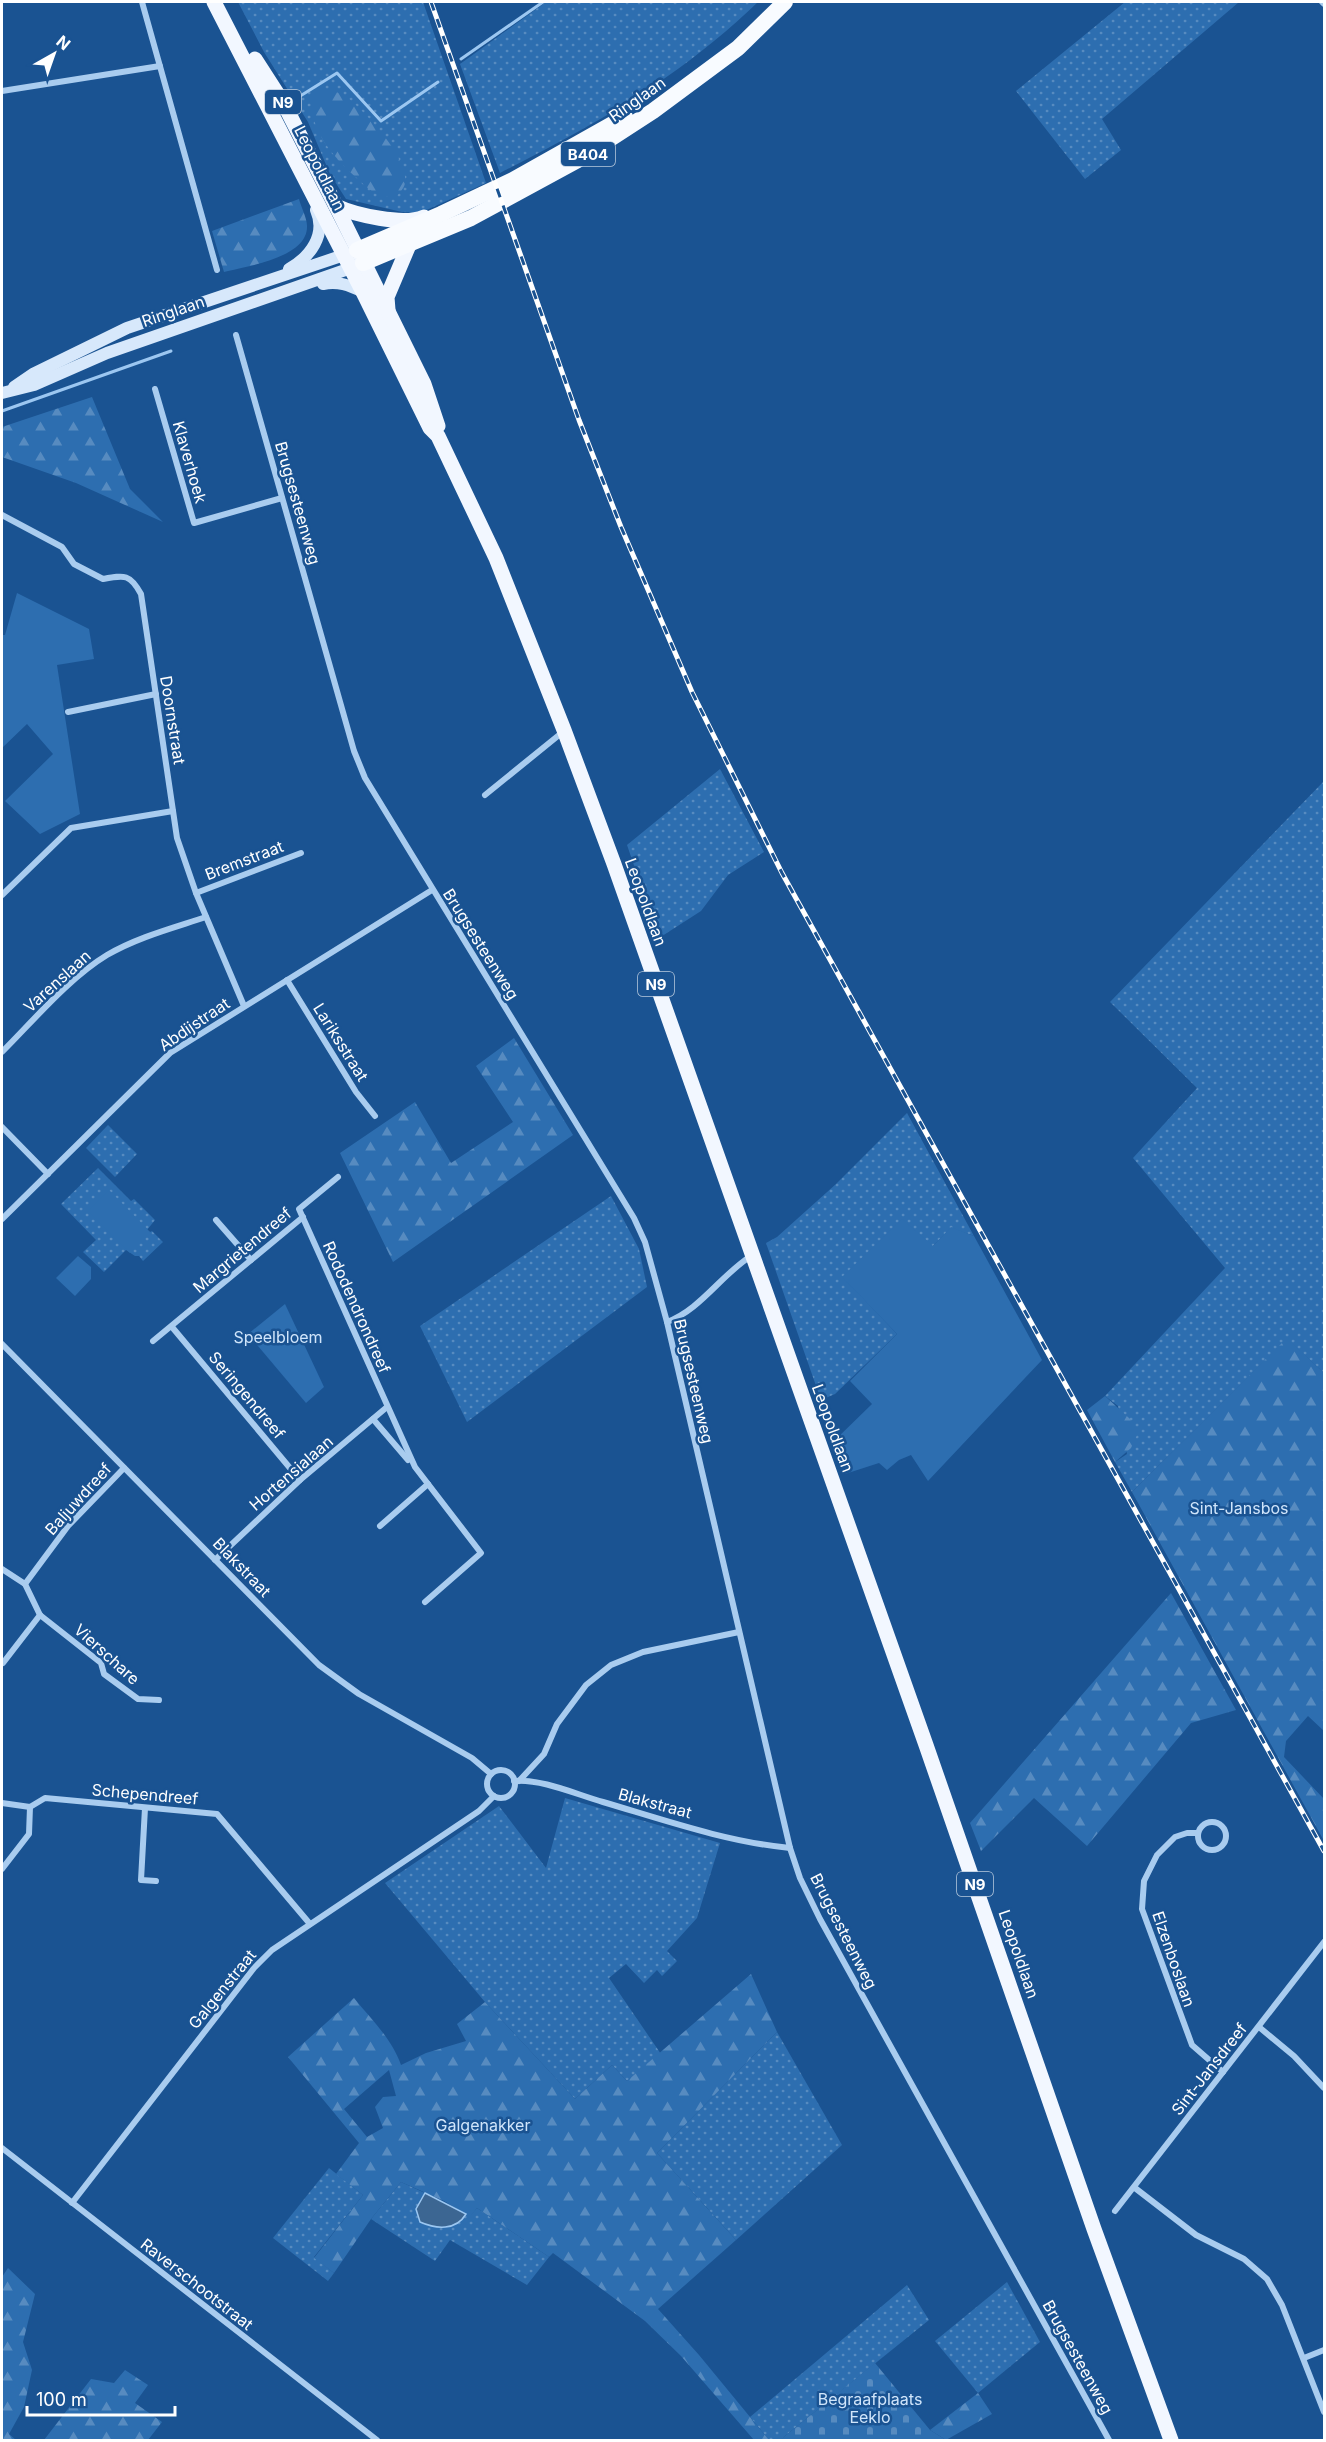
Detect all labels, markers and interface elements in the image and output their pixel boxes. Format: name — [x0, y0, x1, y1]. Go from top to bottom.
north arrow — [24, 24, 84, 84]
text: N — [53, 31, 75, 54]
street label: Ringlaan — [605, 72, 669, 126]
road number: N9 — [265, 90, 301, 114]
street label: Leopoldlaan — [290, 122, 350, 214]
road number: B404 — [561, 142, 615, 166]
street label: Ringlaan — [139, 291, 207, 331]
street label: Klaverhoek — [169, 418, 211, 506]
street label: Brugsesteenweg — [271, 439, 325, 567]
street label: Doornstraat — [156, 674, 190, 766]
street label: Bremstraat — [202, 836, 286, 884]
street label: Leopoldlaan — [621, 855, 671, 949]
street label: Brugsesteenweg — [439, 885, 523, 1003]
street label: Varenslaan — [19, 946, 95, 1016]
road number: N9 — [638, 972, 674, 996]
street label: Abdijstraat — [155, 993, 233, 1055]
street label: Lariksstraat — [309, 999, 373, 1085]
street label: Margrietendreef — [189, 1203, 295, 1297]
street label: Rododendrondreef — [319, 1238, 395, 1376]
street label: Brugsesteenweg — [670, 1317, 718, 1445]
park label: Speelbloem — [233, 1327, 323, 1347]
street label: Seringendreef — [205, 1347, 289, 1443]
street label: Leopoldlaan — [808, 1381, 858, 1475]
street label: Hortensialaan — [245, 1431, 337, 1515]
street label: Baljuwdreef — [41, 1459, 115, 1539]
park label: Sint-Jansbos — [1190, 1498, 1289, 1518]
street label: Blakstraat — [209, 1533, 275, 1601]
street label: Vierschare — [70, 1619, 144, 1689]
street label: Schependreef — [91, 1779, 199, 1809]
street label: Blakstraat — [616, 1784, 694, 1822]
street label: Brugsesteenweg — [806, 1870, 882, 1992]
road number: N9 — [957, 1872, 993, 1896]
street label: Leopoldlaan — [995, 1907, 1043, 2001]
street label: Elzenboslaan — [1148, 1908, 1200, 2010]
street label: Galgenstraat — [184, 1945, 260, 2033]
street label: Sint-Jansdreef — [1167, 2019, 1251, 2119]
park label: Galgenakker — [436, 2115, 530, 2135]
street label: Raverschootstraat — [137, 2234, 257, 2334]
street label: Brugsesteenweg — [1038, 2297, 1118, 2417]
scale bar — [27, 2379, 176, 2417]
text: 100 m — [36, 2389, 87, 2410]
park label: Begraafplaats Eeklo — [818, 2389, 922, 2427]

